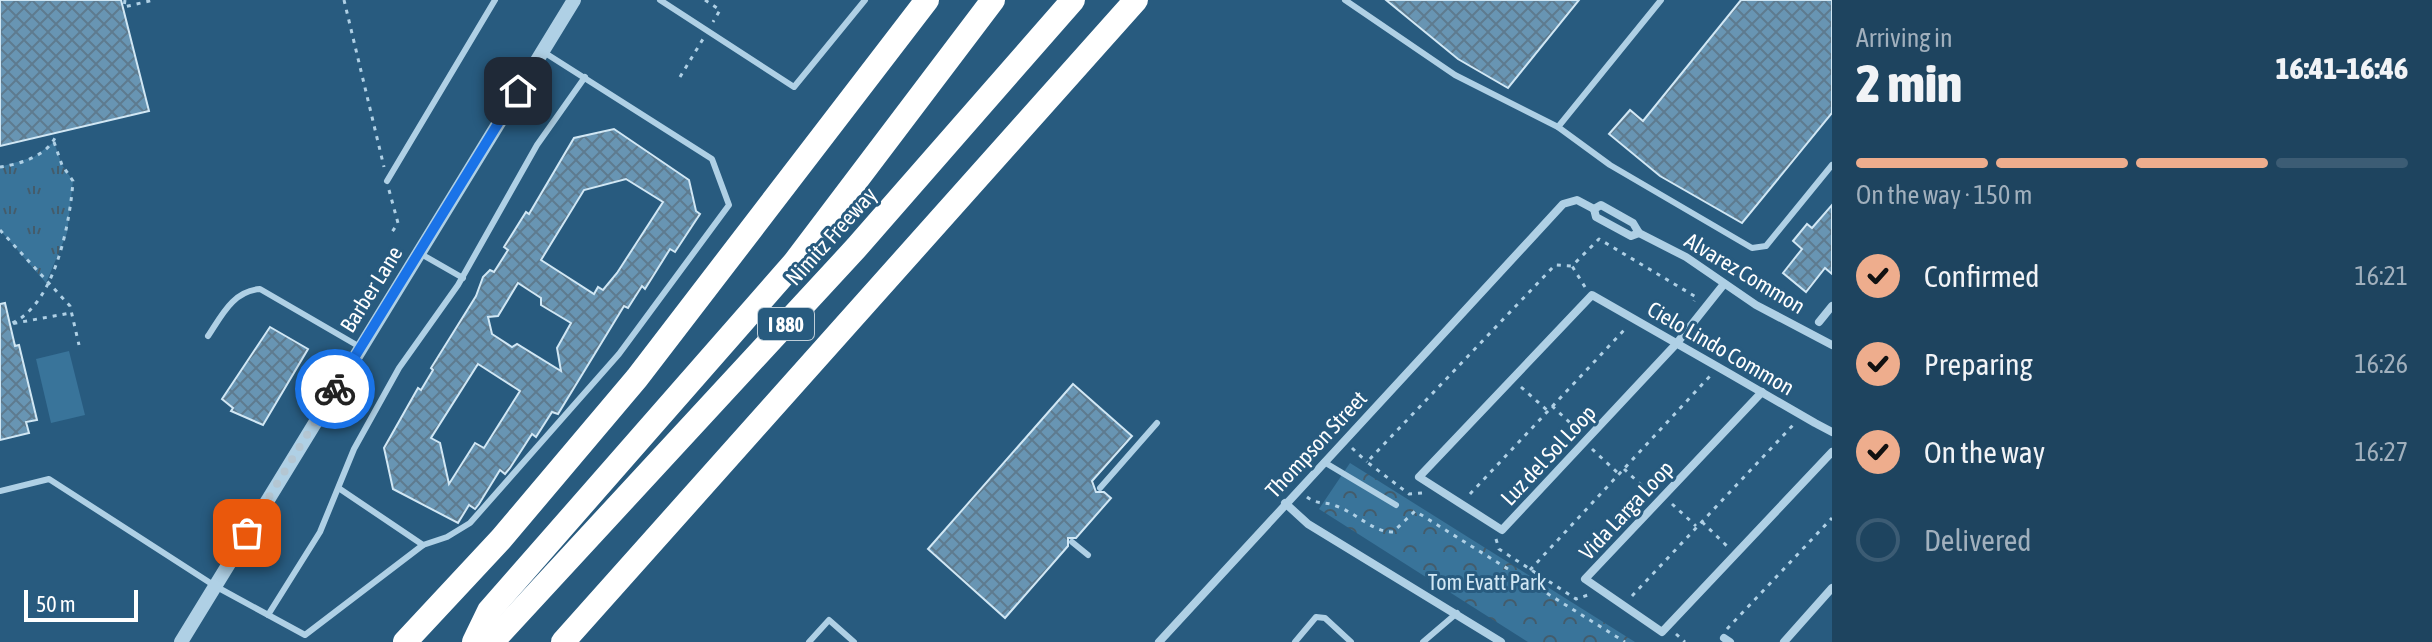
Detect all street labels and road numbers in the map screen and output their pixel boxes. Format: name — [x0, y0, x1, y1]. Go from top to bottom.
street label: Nimitz Freeway — [780, 182, 882, 290]
street label: Alvarez Common — [1680, 227, 1810, 319]
street label: Barber Lane — [334, 241, 408, 337]
street label: Cielo Lindo Common — [1643, 296, 1799, 400]
road number: I 880 — [758, 308, 814, 340]
street label: Thompson Street — [1260, 385, 1372, 503]
street label: Luz del Sol Loop — [1495, 400, 1601, 510]
street label: Vida Larga Loop — [1574, 455, 1678, 565]

